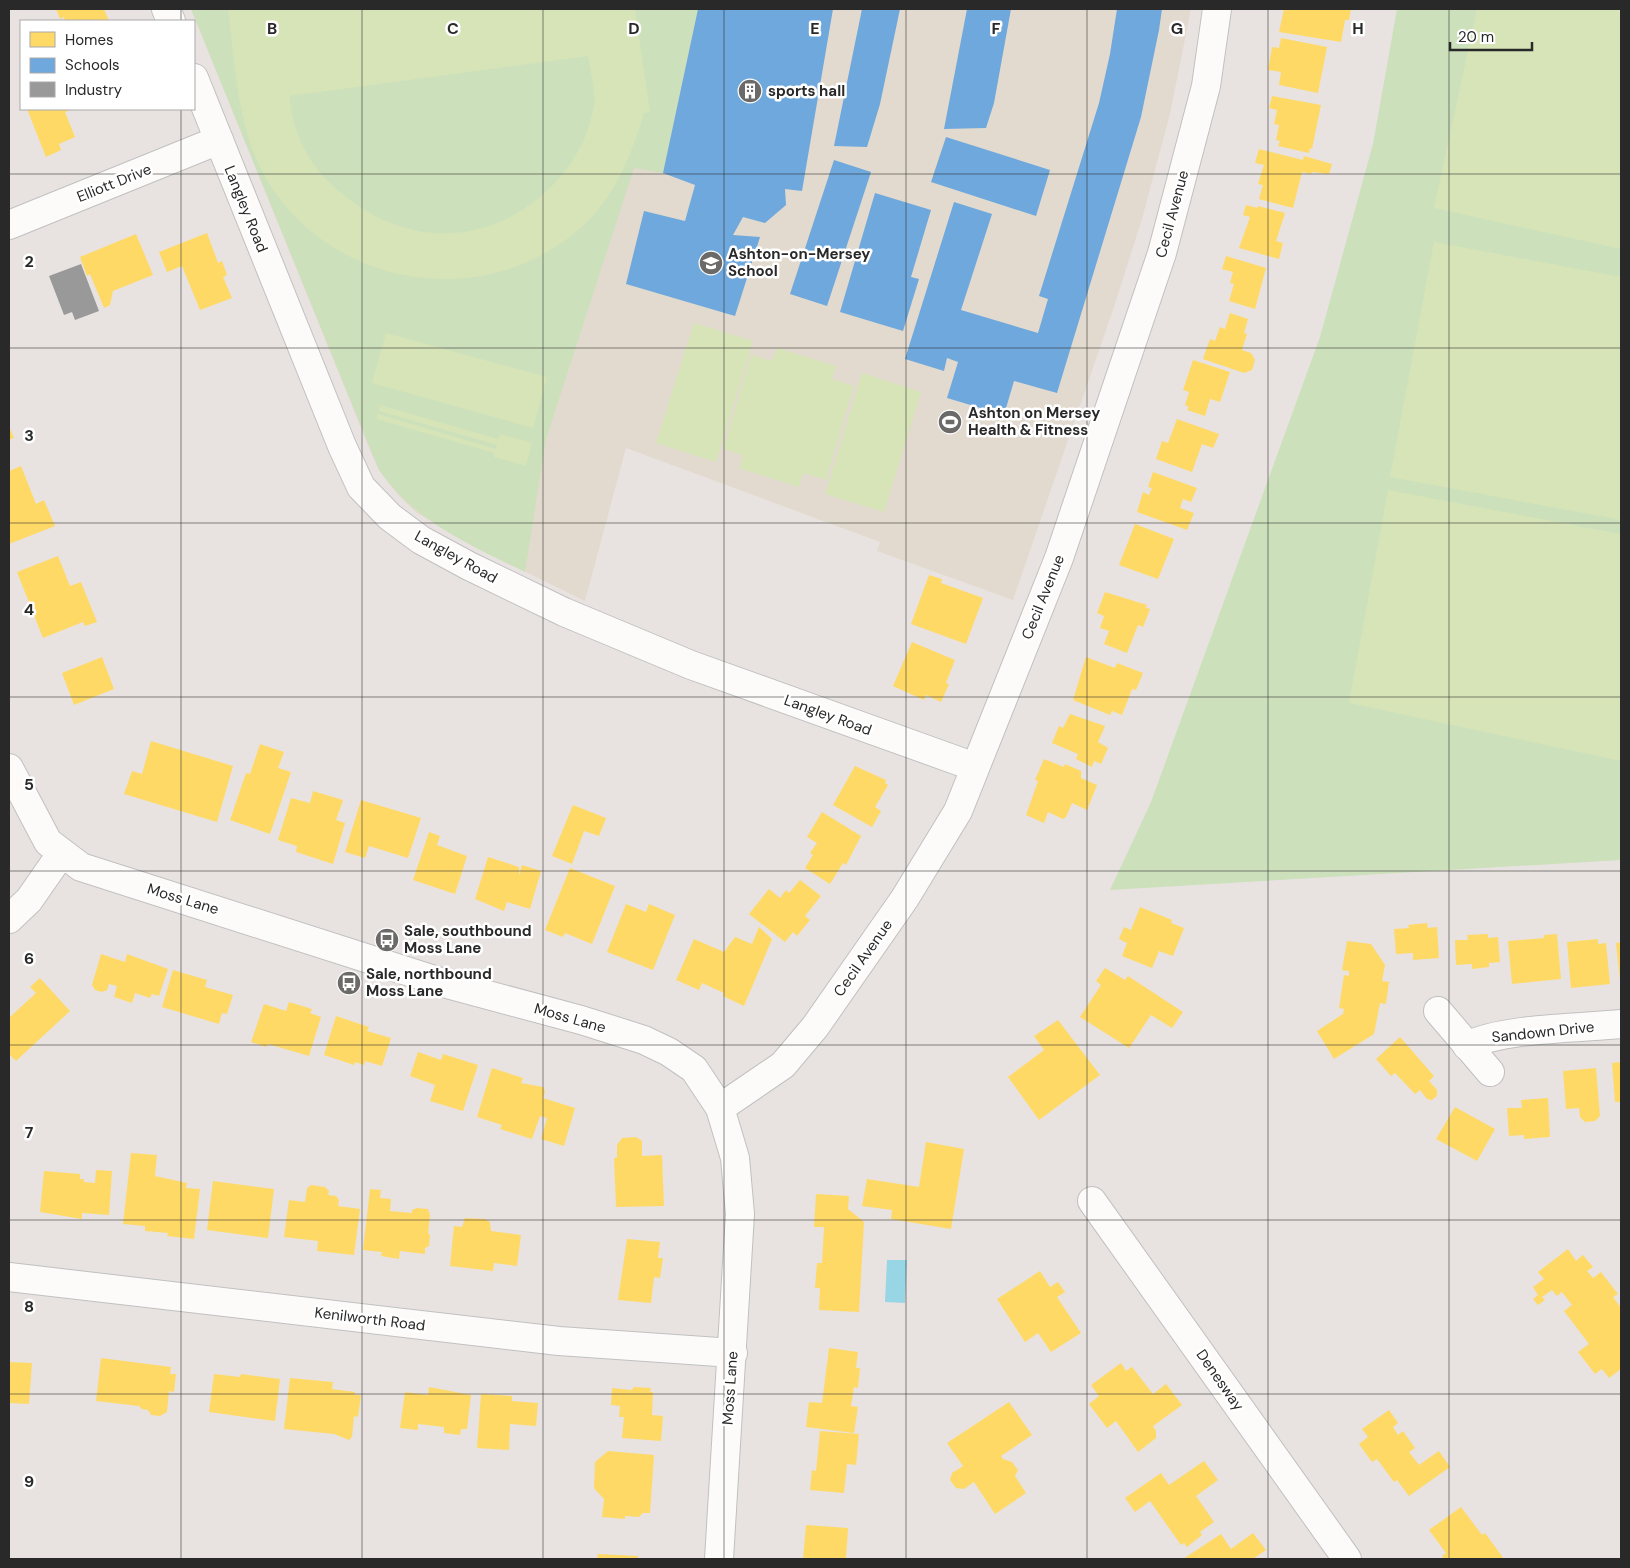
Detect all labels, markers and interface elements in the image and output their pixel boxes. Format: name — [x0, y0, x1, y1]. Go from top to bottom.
text: B — [267, 18, 277, 39]
text: C — [447, 18, 459, 39]
text: D — [628, 18, 640, 39]
text: E — [810, 18, 820, 39]
text: F — [992, 18, 1001, 39]
text: G — [1171, 18, 1183, 39]
text: H — [1352, 18, 1364, 39]
legend — [20, 20, 195, 110]
scale bar — [1450, 20, 1532, 52]
text: 20 m — [1458, 27, 1494, 47]
text: Homes — [65, 30, 114, 50]
text: Schools — [65, 55, 120, 75]
building icon: sports hall — [737, 78, 763, 104]
text: Industry — [65, 80, 123, 100]
place label: sports hall — [768, 81, 845, 101]
street label: Elliott Drive — [74, 159, 154, 207]
street label: Langley Road — [220, 163, 272, 255]
street label: Cecil Avenue — [1151, 168, 1193, 260]
place label: Ashton-on-Mersey School — [728, 244, 870, 281]
school or university icon: Ashton-on-Mersey School — [698, 250, 724, 276]
text: 2 — [24, 251, 34, 272]
place label: Ashton on Mersey Health & Fitness — [968, 403, 1100, 440]
sports icon: Ashton on Mersey Health & Fitness — [937, 409, 963, 435]
text: 3 — [24, 425, 34, 446]
street label: Langley Road — [411, 526, 501, 588]
street label: Cecil Avenue — [1017, 552, 1069, 642]
text: 4 — [24, 599, 34, 620]
street label: Langley Road — [781, 690, 875, 740]
text: 5 — [24, 774, 34, 795]
street label: Moss Lane — [145, 879, 221, 919]
street label: Cecil Avenue — [829, 915, 897, 1001]
place label: Sale, southbound Moss Lane — [404, 921, 532, 958]
bus stop icon: Sale, southbound Moss Lane — [374, 927, 400, 953]
text: 6 — [24, 948, 34, 969]
place label: Sale, northbound Moss Lane — [366, 964, 492, 1001]
bus stop icon: Sale, northbound Moss Lane — [336, 970, 362, 996]
street label: Moss Lane — [532, 998, 608, 1038]
street label: Sandown Drive — [1491, 1017, 1595, 1047]
text: 7 — [25, 1122, 34, 1143]
text: 8 — [24, 1296, 34, 1317]
street label: Kenilworth Road — [314, 1302, 426, 1336]
street label: Denesway — [1192, 1345, 1249, 1415]
street label: Moss Lane — [717, 1351, 743, 1425]
text: 9 — [24, 1471, 34, 1492]

